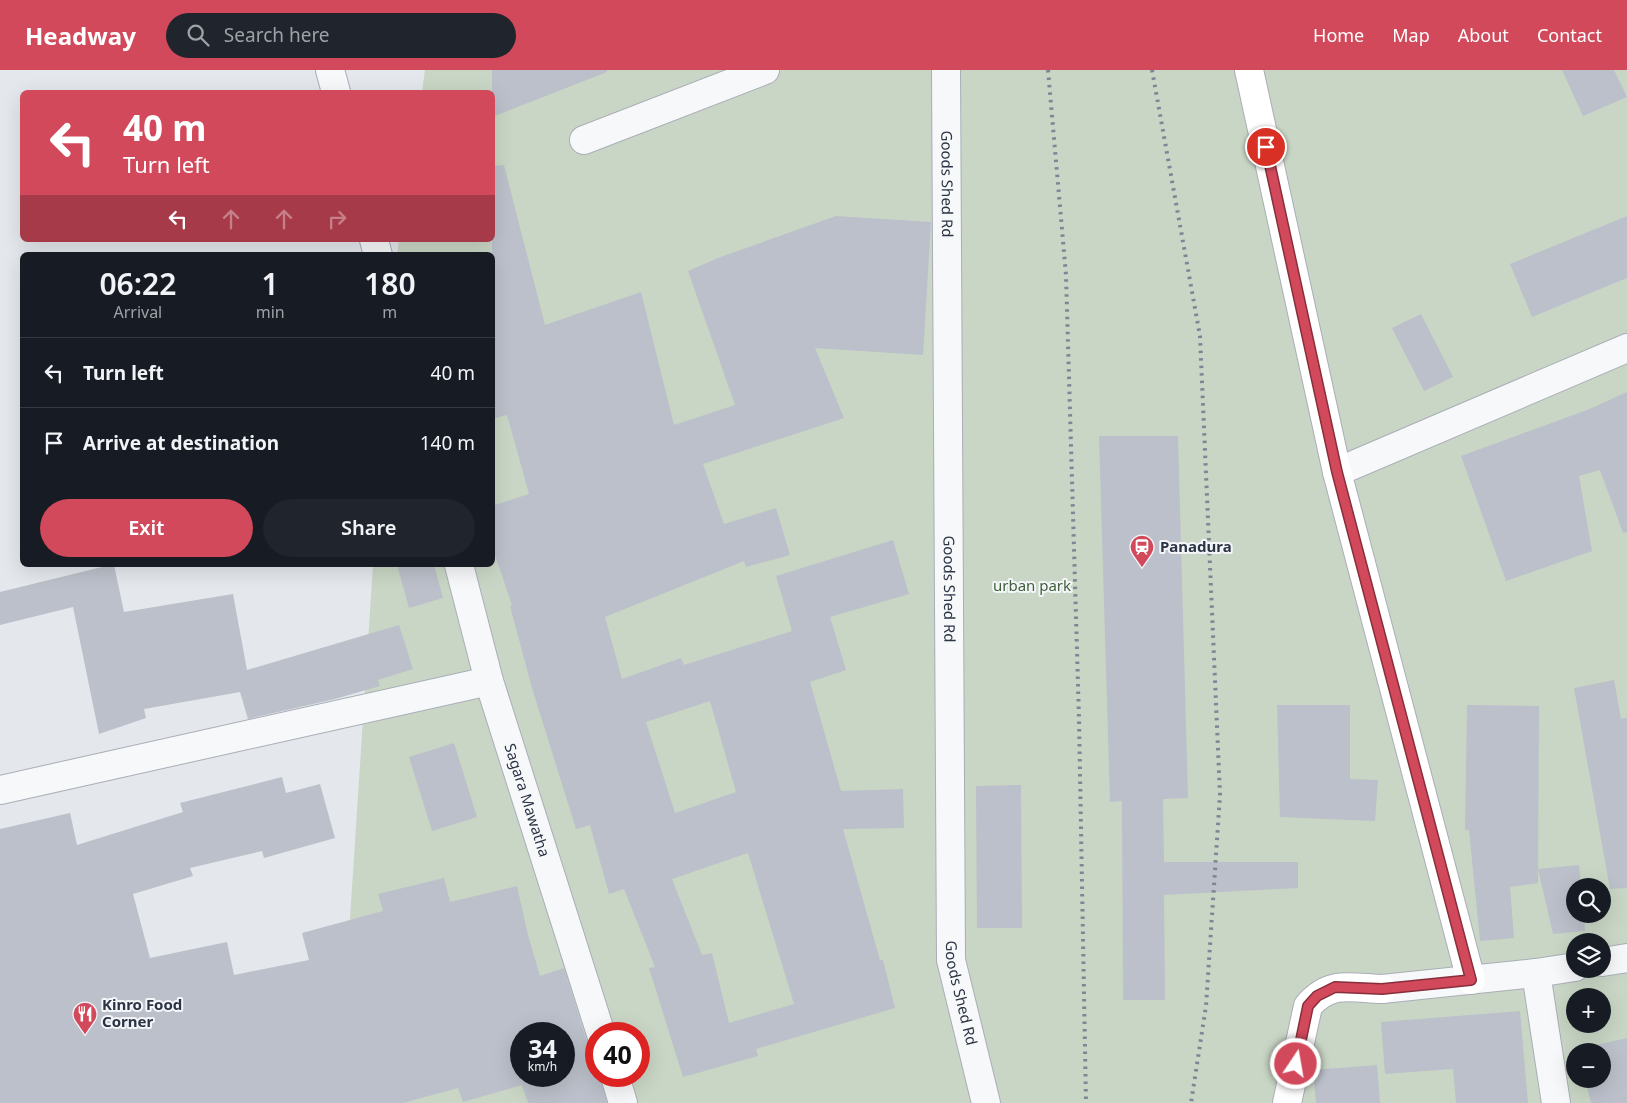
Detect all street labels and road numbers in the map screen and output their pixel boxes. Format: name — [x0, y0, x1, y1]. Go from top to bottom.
street label: Goods Shed Rd — [937, 130, 958, 238]
street label: Goods Shed Rd — [940, 535, 960, 643]
street label: Sagara Mawatha — [500, 741, 555, 859]
street label: Goods Shed Rd — [942, 940, 982, 1047]

